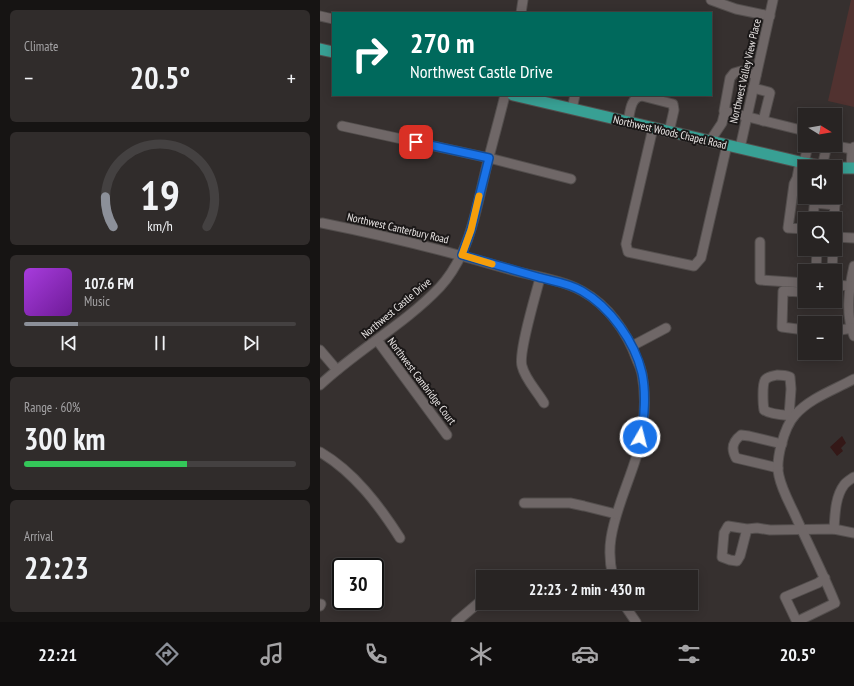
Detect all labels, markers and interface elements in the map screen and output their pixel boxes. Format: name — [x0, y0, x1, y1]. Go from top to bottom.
street label: Northwest Valley View Place — [726, 17, 764, 125]
text: 270 m — [410, 24, 474, 61]
icon: right — [344, 28, 396, 80]
text: Climate — [24, 38, 58, 55]
text: 20.5° — [130, 58, 190, 97]
text: Northwest Castle Drive — [410, 60, 553, 83]
text: − — [24, 64, 33, 92]
text: + — [287, 64, 296, 92]
north arrow — [798, 108, 842, 152]
map controls — [798, 108, 842, 360]
street label: Northwest Woods Chapel Road — [612, 112, 728, 152]
pin — [399, 125, 433, 159]
icon: arrive — [405, 131, 427, 153]
button: sound — [798, 160, 842, 204]
text: 19 — [140, 167, 180, 220]
street label: Northwest Canterbury Road — [346, 209, 450, 247]
button: search — [798, 212, 842, 256]
text: km/h — [147, 215, 173, 234]
button: + — [798, 264, 842, 308]
text: 107.6 FM — [84, 274, 134, 293]
street label: Northwest Castle Drive — [358, 274, 434, 341]
text: Music — [84, 293, 110, 310]
button: − — [798, 316, 842, 360]
icon: previous — [58, 332, 80, 354]
icon: pause — [149, 332, 171, 354]
icon: next — [240, 332, 262, 354]
street label: Northwest Cambridge Court — [385, 335, 459, 427]
text: Range · 60% — [24, 399, 80, 416]
position arrow — [619, 416, 661, 458]
text: 300 km — [24, 419, 105, 458]
text: Arrival — [24, 528, 53, 545]
text: 22:23 — [24, 548, 89, 587]
speed limit sign: 30 — [332, 558, 384, 610]
text: 22:23 · 2 min · 430 m — [529, 580, 645, 599]
icon: directions — [153, 640, 181, 668]
icon: music — [258, 640, 286, 668]
icon: phone — [362, 640, 390, 668]
icon: climate — [467, 640, 495, 668]
icon: car — [571, 640, 599, 668]
icon: filters — [675, 640, 703, 668]
text: 22:21 — [38, 643, 77, 666]
text: 20.5° — [780, 643, 816, 666]

